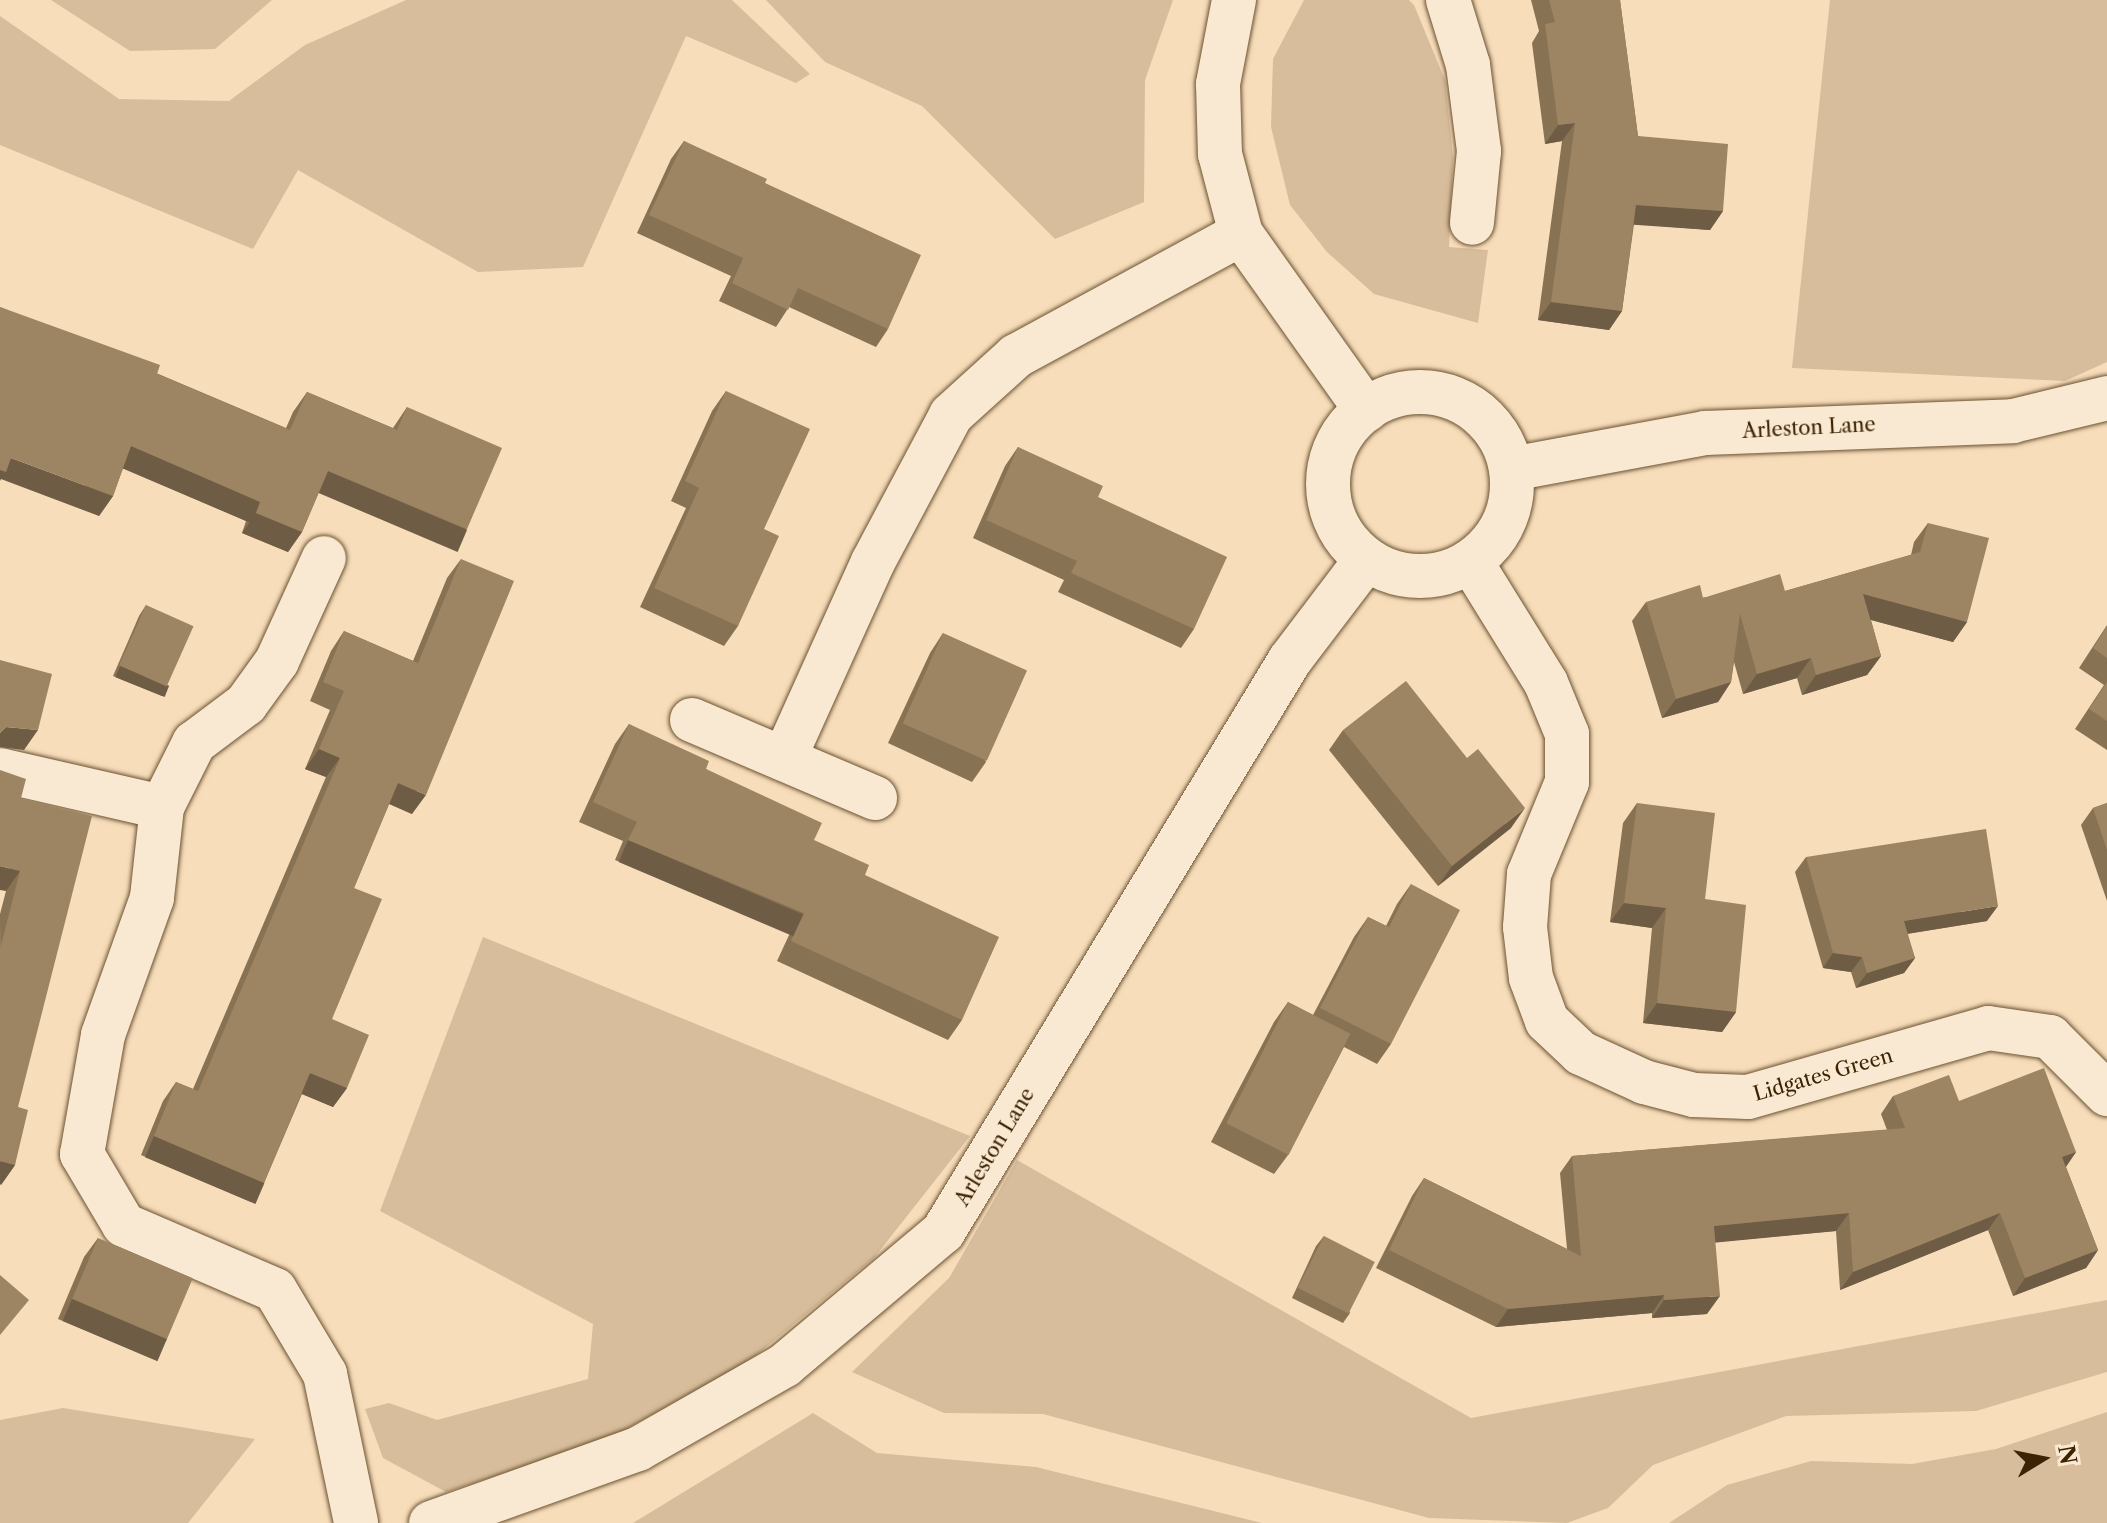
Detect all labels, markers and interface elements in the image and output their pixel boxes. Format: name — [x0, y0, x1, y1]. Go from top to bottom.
street label: Arleston Lane — [1742, 413, 1876, 443]
street label: Lidgates Green — [1751, 1044, 1895, 1106]
street label: Arleston Lane — [950, 1084, 1040, 1210]
north arrow — [2003, 1419, 2083, 1499]
text: N — [2052, 1443, 2082, 1467]

